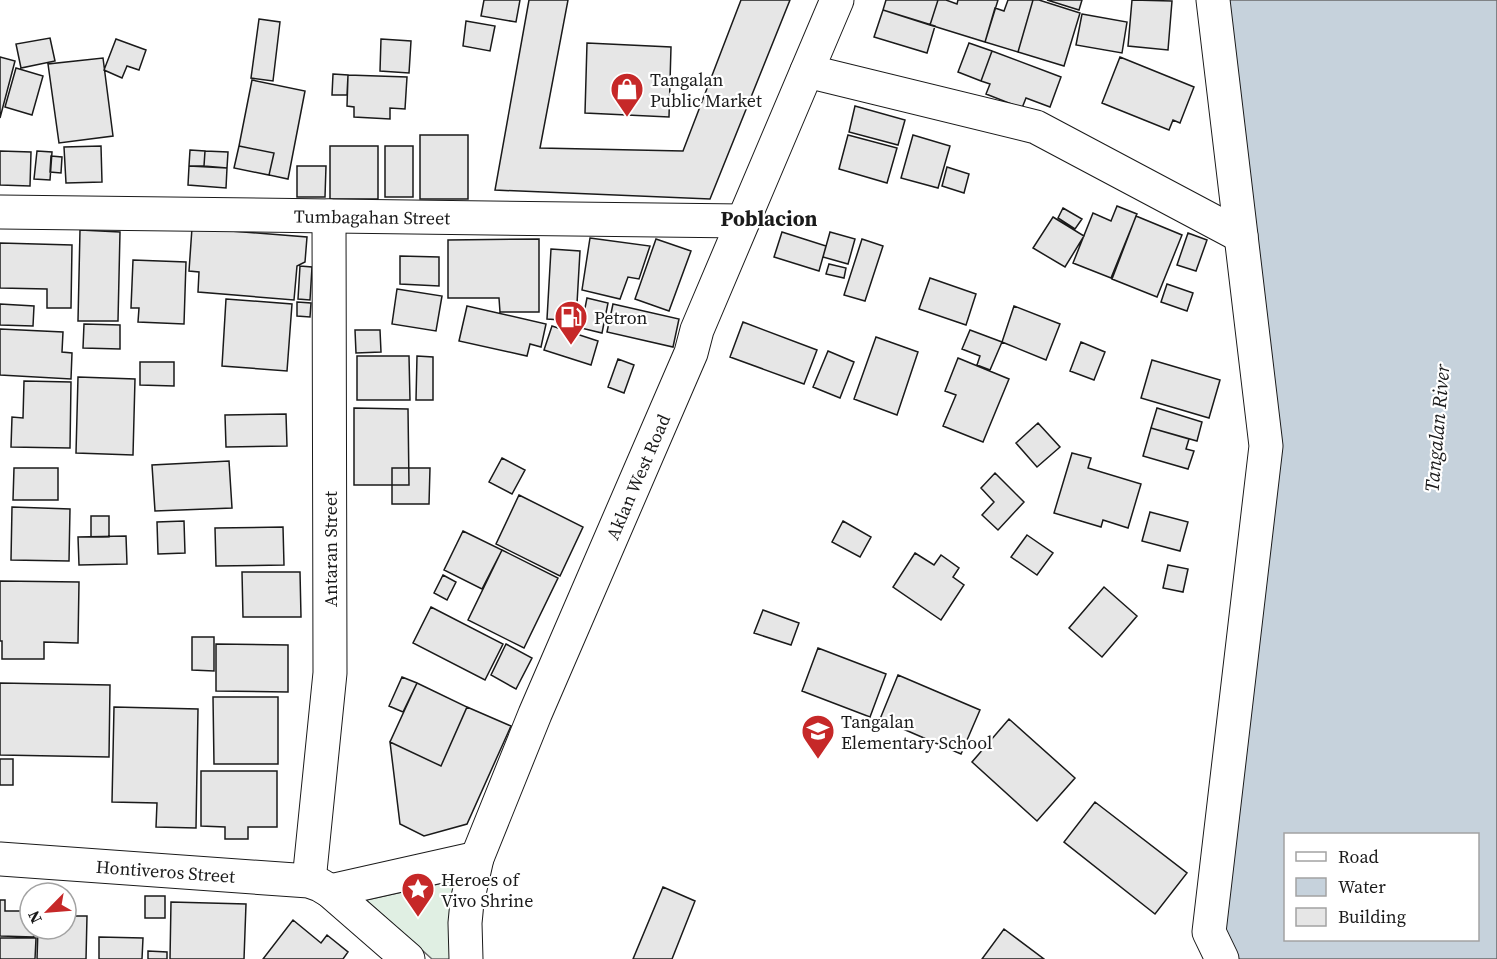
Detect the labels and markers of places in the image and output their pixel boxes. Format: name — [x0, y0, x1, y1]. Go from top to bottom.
place label: Tangalan Public Market — [650, 67, 762, 113]
shop icon: Tangalan Public Market — [609, 71, 645, 118]
fuel station icon: Petron — [553, 299, 589, 346]
place label: Petron — [594, 305, 648, 330]
place label: Tangalan Elementary School — [841, 709, 992, 755]
school or university icon: Tangalan Elementary School — [800, 713, 836, 760]
place label: Heroes of Vivo Shrine — [441, 867, 533, 913]
place icon: Heroes of Vivo Shrine — [400, 871, 436, 918]

